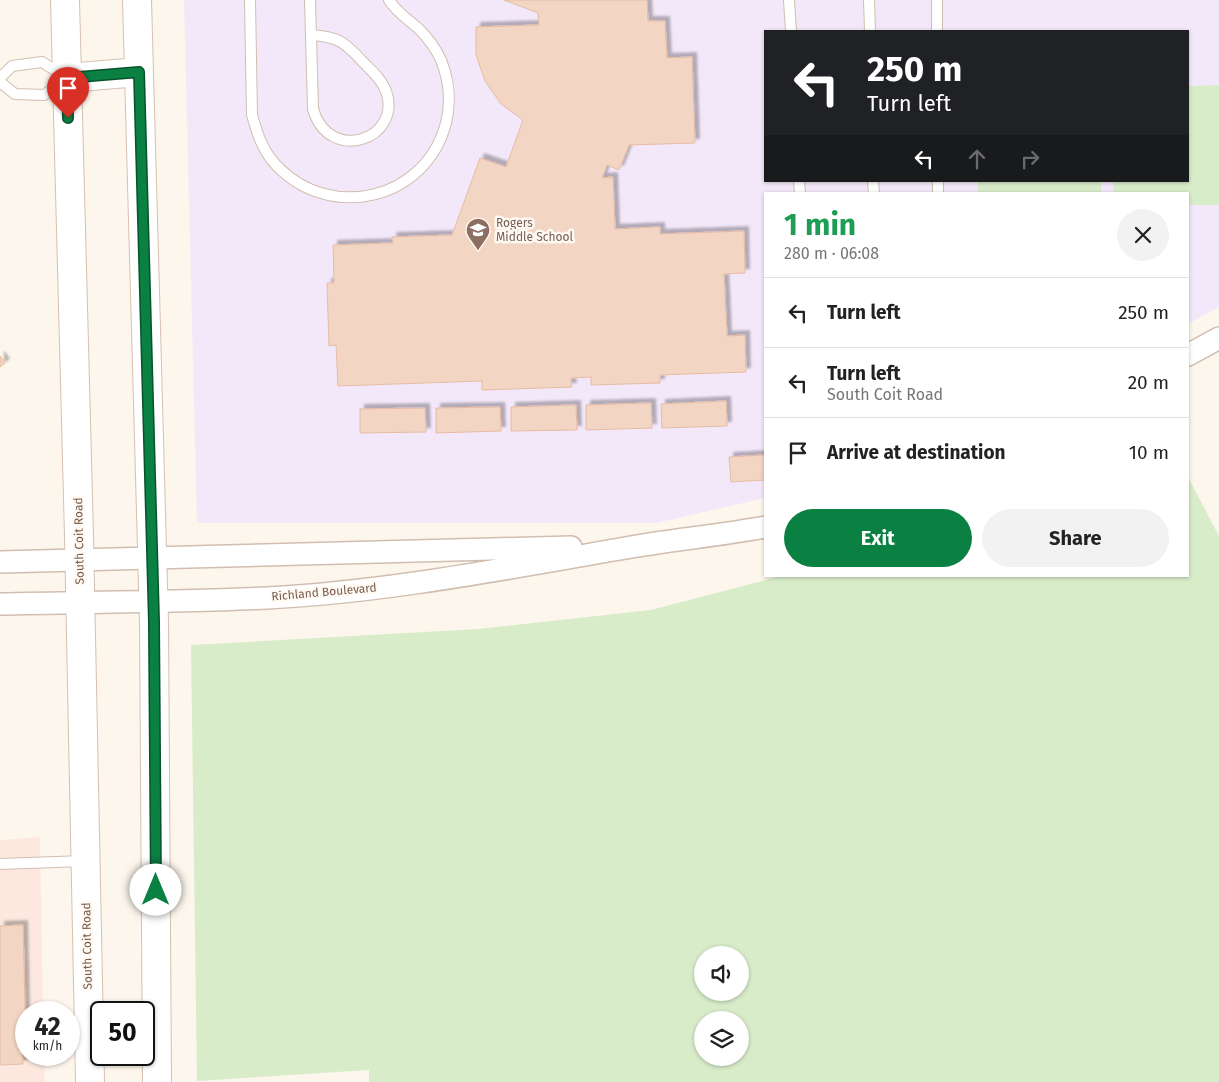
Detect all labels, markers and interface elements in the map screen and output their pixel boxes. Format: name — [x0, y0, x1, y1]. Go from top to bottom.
text: 250 m — [867, 48, 962, 90]
icon: left — [784, 50, 849, 115]
pin — [47, 67, 89, 118]
icon: arrive — [54, 74, 82, 102]
text: Turn left — [867, 90, 951, 117]
icon: left — [910, 145, 938, 173]
icon: ahead — [963, 145, 991, 173]
icon: right — [1016, 145, 1044, 173]
text: 1 min — [784, 207, 856, 243]
button: close — [1117, 209, 1169, 261]
place label: Rogers Middle School — [496, 216, 574, 244]
school or university icon: Rogers Middle School — [465, 217, 491, 251]
text: 280 m · 06:08 — [784, 244, 879, 263]
icon: left — [784, 299, 812, 327]
text: Turn left — [827, 301, 901, 324]
text: 250 m — [1118, 301, 1169, 324]
text: Turn left — [827, 362, 901, 385]
icon: left — [784, 369, 812, 397]
text: 20 m — [1128, 371, 1169, 394]
text: South Coit Road — [827, 385, 943, 404]
icon: arrive — [784, 439, 812, 467]
text: Arrive at destination — [827, 441, 1006, 464]
text: 10 m — [1129, 441, 1169, 464]
street label: South Coit Road — [71, 497, 87, 585]
button: Exit — [784, 509, 972, 567]
button: Share — [982, 509, 1169, 567]
street label: Richland Boulevard — [271, 580, 377, 604]
position arrow — [129, 863, 181, 915]
street label: South Coit Road — [79, 902, 95, 990]
map controls — [694, 946, 749, 1066]
button: sound — [694, 946, 749, 1001]
speed limit sign: 50 — [90, 1001, 155, 1066]
button: layers — [694, 1011, 749, 1066]
text: 42 — [34, 1012, 61, 1042]
text: km/h — [33, 1039, 62, 1053]

